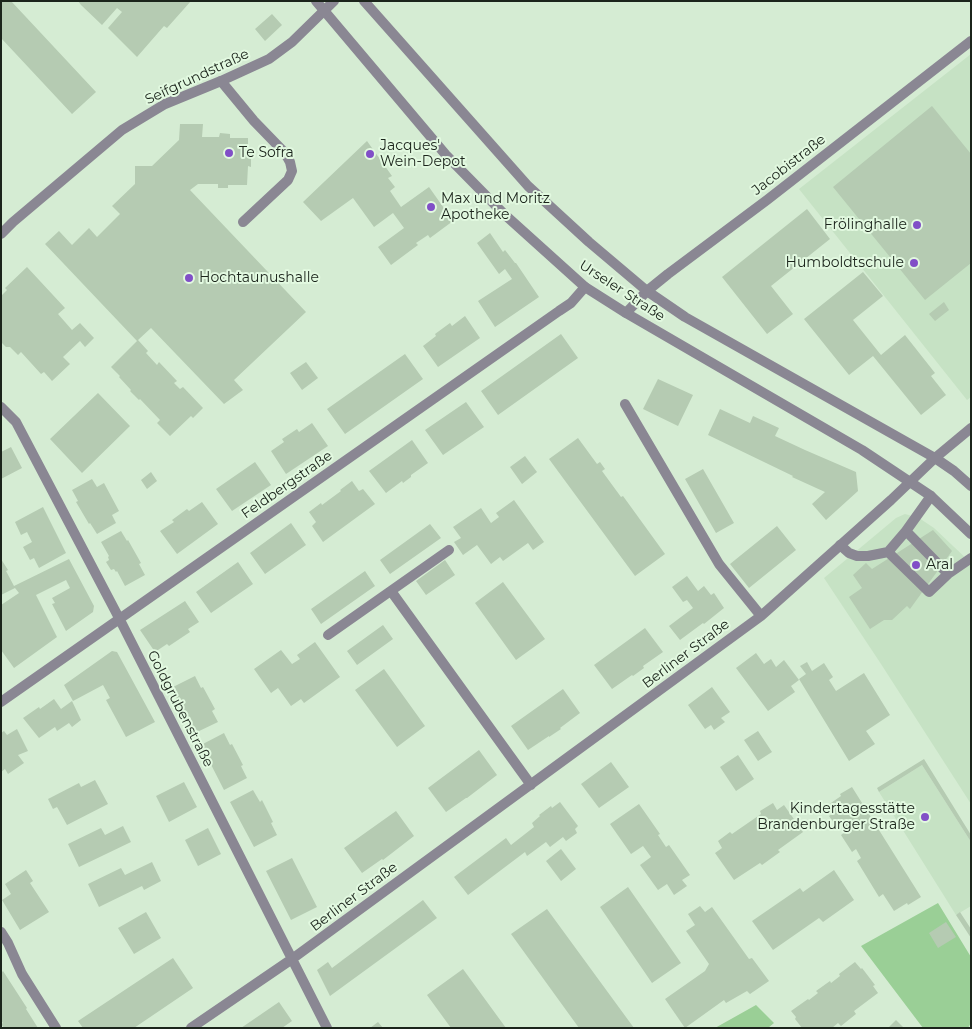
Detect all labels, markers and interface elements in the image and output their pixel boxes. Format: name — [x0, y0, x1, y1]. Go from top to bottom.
street label: Seifgrundstraße — [142, 46, 252, 108]
street label: Jacobistraße — [749, 131, 829, 199]
place label: Jacques' Wein-Depot — [380, 138, 466, 170]
place label: Te Sofra — [239, 145, 294, 161]
marker: Te Sofra — [223, 147, 235, 159]
marker: Jacques' Wein-Depot — [364, 148, 376, 160]
place label: Max und Moritz Apotheke — [441, 191, 550, 223]
marker: Max und Moritz Apotheke — [425, 201, 437, 213]
place label: Frölinghalle — [824, 217, 907, 233]
marker: Frölinghalle — [911, 219, 923, 231]
place label: Humboldtschule — [786, 255, 904, 271]
street label: Urseler Straße — [576, 257, 668, 325]
marker: Humboldtschule — [908, 257, 920, 269]
place label: Hochtaunushalle — [199, 270, 319, 286]
marker: Hochtaunushalle — [183, 272, 195, 284]
street label: Feldbergstraße — [238, 447, 336, 523]
place label: Aral — [926, 557, 953, 573]
marker: Aral — [910, 559, 922, 571]
street label: Berliner Straße — [639, 616, 733, 692]
street label: Goldgrubenstraße — [143, 648, 217, 770]
place label: Kindertagesstätte Brandenburger Straße — [757, 801, 915, 834]
marker: Kindertagesstätte Brandenburger Straße — [919, 811, 931, 823]
street label: Berliner Straße — [307, 859, 401, 935]

